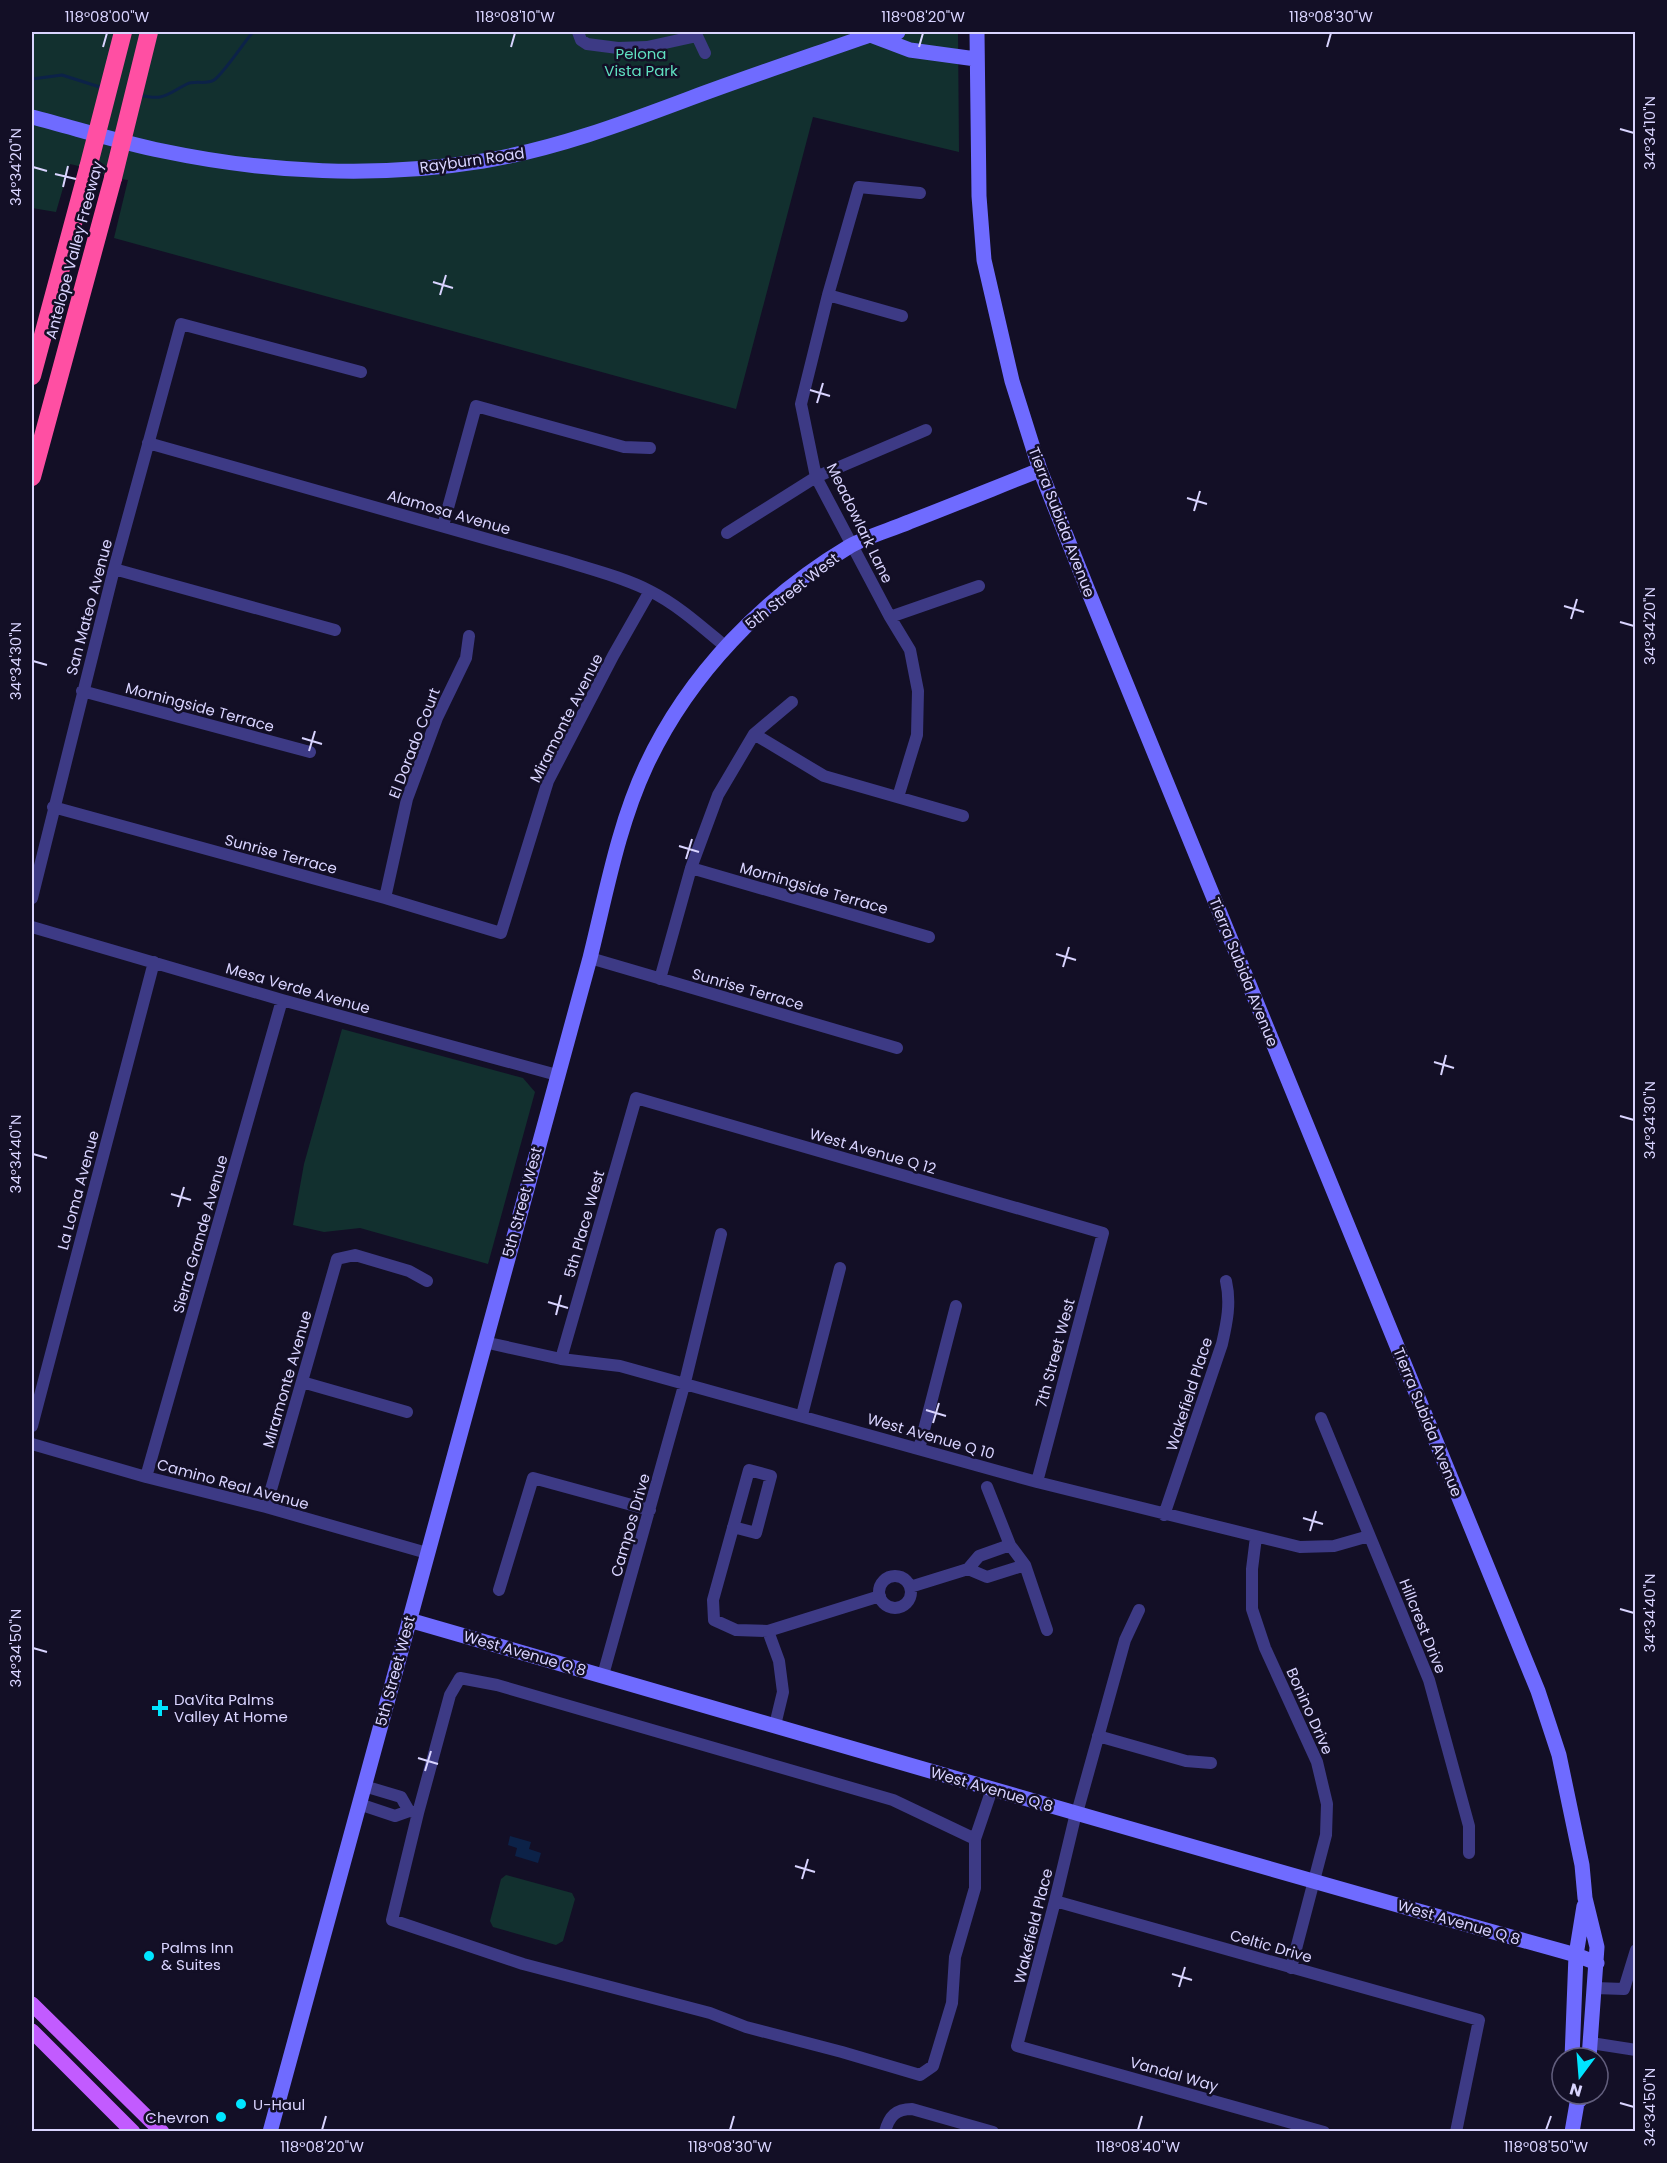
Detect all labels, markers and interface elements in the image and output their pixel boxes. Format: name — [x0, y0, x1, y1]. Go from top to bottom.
text: 118°08'00"W — [65, 6, 150, 27]
text: 118°08'10"W — [475, 6, 555, 27]
text: 118°08'20"W — [881, 6, 965, 27]
text: 118°08'30"W — [1289, 6, 1373, 27]
park label: Pelona Vista Park — [604, 43, 678, 81]
text: 34°34'10"N — [1639, 96, 1660, 170]
text: 34°34'20"N — [5, 128, 26, 206]
street label: Rayburn Road — [418, 142, 526, 178]
street label: Antelope Valley Freeway — [40, 158, 108, 341]
street label: Tierra Subida Avenue — [1024, 444, 1100, 600]
street label: Meadowlark Lane — [822, 459, 898, 587]
street label: Alamosa Avenue — [385, 484, 513, 540]
street label: San Mateo Avenue — [61, 537, 117, 677]
street label: 5th Street West — [741, 548, 843, 634]
text: 34°34'20"N — [1639, 587, 1660, 665]
text: 34°34'30"N — [5, 622, 26, 700]
street label: Miramonte Avenue — [524, 650, 608, 786]
street label: Morningside Terrace — [123, 677, 277, 737]
street label: El Dorado Court — [383, 685, 445, 801]
street label: Sunrise Terrace — [222, 829, 340, 879]
street label: Morningside Terrace — [737, 857, 891, 919]
street label: Tierra Subida Avenue — [1204, 894, 1284, 1050]
street label: Mesa Verde Avenue — [223, 957, 373, 1019]
street label: Sunrise Terrace — [690, 963, 806, 1015]
text: 34°34'30"N — [1639, 1081, 1660, 1159]
text: 34°34'40"N — [5, 1115, 26, 1193]
street label: West Avenue Q 12 — [807, 1123, 939, 1179]
street label: La Loma Avenue — [52, 1128, 104, 1252]
street label: 5th Street West — [497, 1144, 547, 1260]
street label: Sierra Grande Avenue — [167, 1152, 233, 1316]
street label: 5th Place West — [559, 1168, 609, 1280]
street label: 7th Street West — [1030, 1296, 1080, 1410]
street label: Miramonte Avenue — [257, 1308, 317, 1450]
street label: Wakefield Place — [1161, 1334, 1217, 1454]
street label: Tierra Subida Avenue — [1388, 1344, 1468, 1500]
street label: West Avenue Q 10 — [865, 1408, 997, 1464]
street label: Camino Real Avenue — [155, 1454, 311, 1514]
street label: Campos Drive — [605, 1471, 655, 1579]
text: 34°34'40"N — [1639, 1574, 1660, 1652]
street label: Hillcrest Drive — [1394, 1576, 1452, 1676]
text: 34°34'50"N — [5, 1609, 26, 1687]
street label: 5th Street West — [370, 1613, 420, 1729]
street label: West Avenue Q 8 — [461, 1625, 589, 1681]
street label: Bonino Drive — [1282, 1664, 1338, 1758]
place label: DaVita Palms Valley At Home — [174, 1689, 288, 1727]
marker: DaVita Palms Valley At Home — [151, 1699, 169, 1717]
street label: West Avenue Q 8 — [928, 1761, 1056, 1817]
street label: Wakefield Place — [1008, 1866, 1058, 1986]
street label: West Avenue Q 8 — [1395, 1894, 1523, 1950]
street label: Celtic Drive — [1228, 1924, 1314, 1968]
place label: Palms Inn & Suites — [161, 1937, 234, 1975]
marker: Palms Inn & Suites — [142, 1949, 156, 1963]
north arrow — [1550, 2046, 1610, 2106]
street label: Vandal Way — [1127, 2051, 1221, 2097]
text: 34°34'50"N — [1639, 2068, 1660, 2146]
text: N — [1567, 2077, 1585, 2103]
place label: U-Haul — [253, 2094, 305, 2115]
marker: U-Haul — [234, 2097, 248, 2111]
place label: Chevron — [145, 2107, 209, 2128]
marker: Chevron — [214, 2110, 228, 2124]
text: 118°08'20"W — [280, 2136, 364, 2157]
text: 118°08'30"W — [688, 2136, 772, 2157]
text: 118°08'40"W — [1096, 2136, 1181, 2157]
text: 118°08'50"W — [1504, 2136, 1589, 2157]

